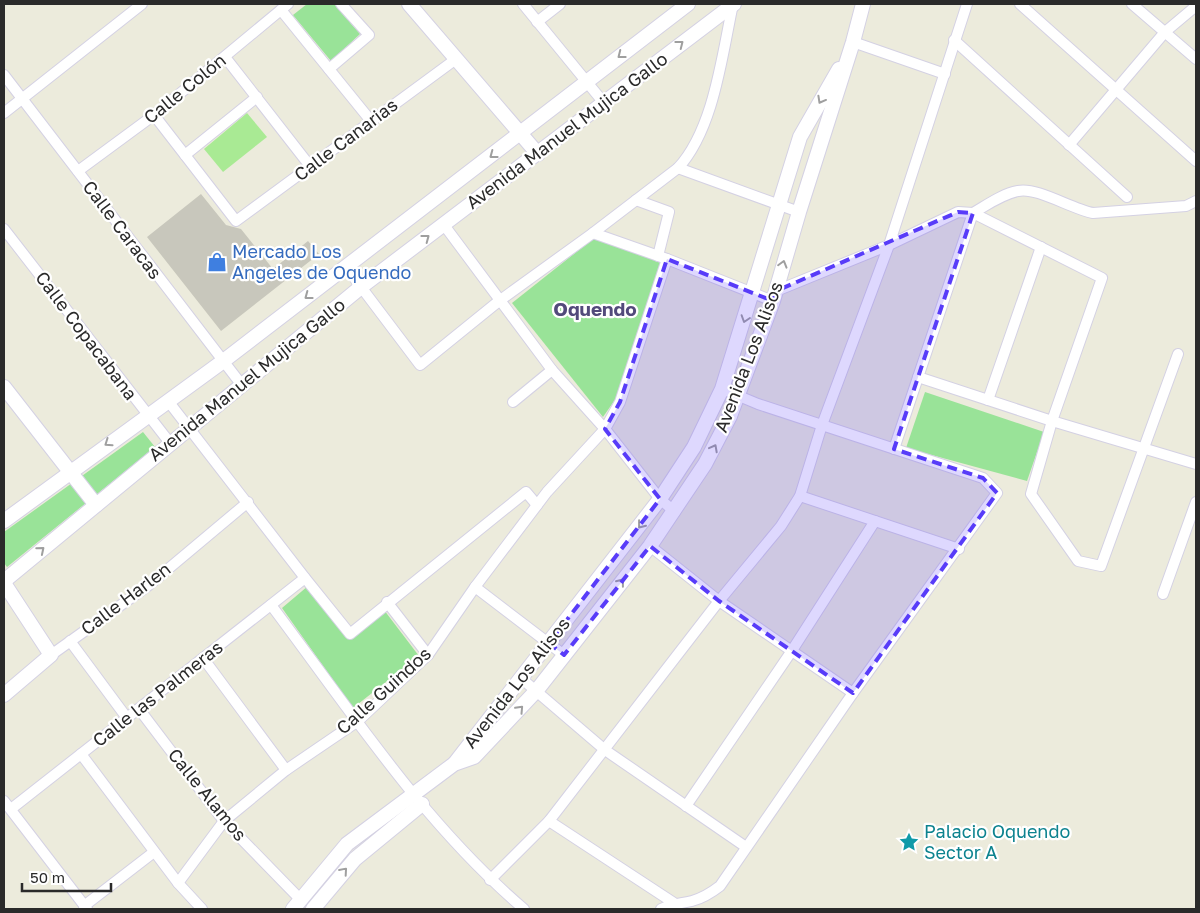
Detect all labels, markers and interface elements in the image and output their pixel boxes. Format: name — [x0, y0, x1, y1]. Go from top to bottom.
one-way arrow — [674, 41, 684, 50]
street label: Avenida Manuel Mujica Gallo — [461, 47, 671, 213]
street label: Calle Colón — [139, 48, 230, 128]
one-way arrow — [617, 49, 627, 58]
street label: Calle Canarias — [289, 93, 401, 185]
one-way arrow — [817, 95, 827, 104]
one-way arrow — [489, 149, 499, 158]
street label: Calle Caracas — [79, 176, 167, 283]
one-way arrow — [420, 235, 430, 244]
place label: Mercado Los Angeles de Oquendo — [232, 240, 411, 283]
shop icon: Mercado Los Angeles de Oquendo — [206, 251, 228, 273]
one-way arrow — [778, 261, 788, 269]
street label: Calle Copacabana — [31, 267, 142, 404]
street label: Avenida Los Alisos — [709, 278, 787, 435]
one-way arrow — [304, 290, 314, 299]
street label: Avenida Manuel Mujica Gallo — [144, 293, 349, 465]
district label: Oquendo — [553, 297, 637, 320]
one-way arrow — [740, 314, 750, 323]
one-way arrow — [104, 437, 114, 446]
one-way arrow — [708, 445, 718, 454]
one-way arrow — [638, 519, 646, 528]
one-way arrow — [36, 546, 45, 555]
street label: Calle Harlen — [76, 557, 175, 639]
one-way arrow — [616, 579, 624, 588]
street label: Avenida Los Alisos — [458, 613, 574, 752]
street label: Calle las Palmeras — [88, 636, 227, 751]
street label: Calle Guindos — [332, 642, 435, 738]
one-way arrow — [514, 705, 523, 714]
street label: Calle Alamos — [164, 744, 252, 845]
place label: Palacio Oquendo Sector A — [924, 820, 1070, 863]
place icon: Palacio Oquendo Sector A — [898, 831, 920, 853]
scale bar — [22, 860, 111, 892]
text: 50 m — [30, 868, 65, 886]
one-way arrow — [338, 868, 347, 877]

